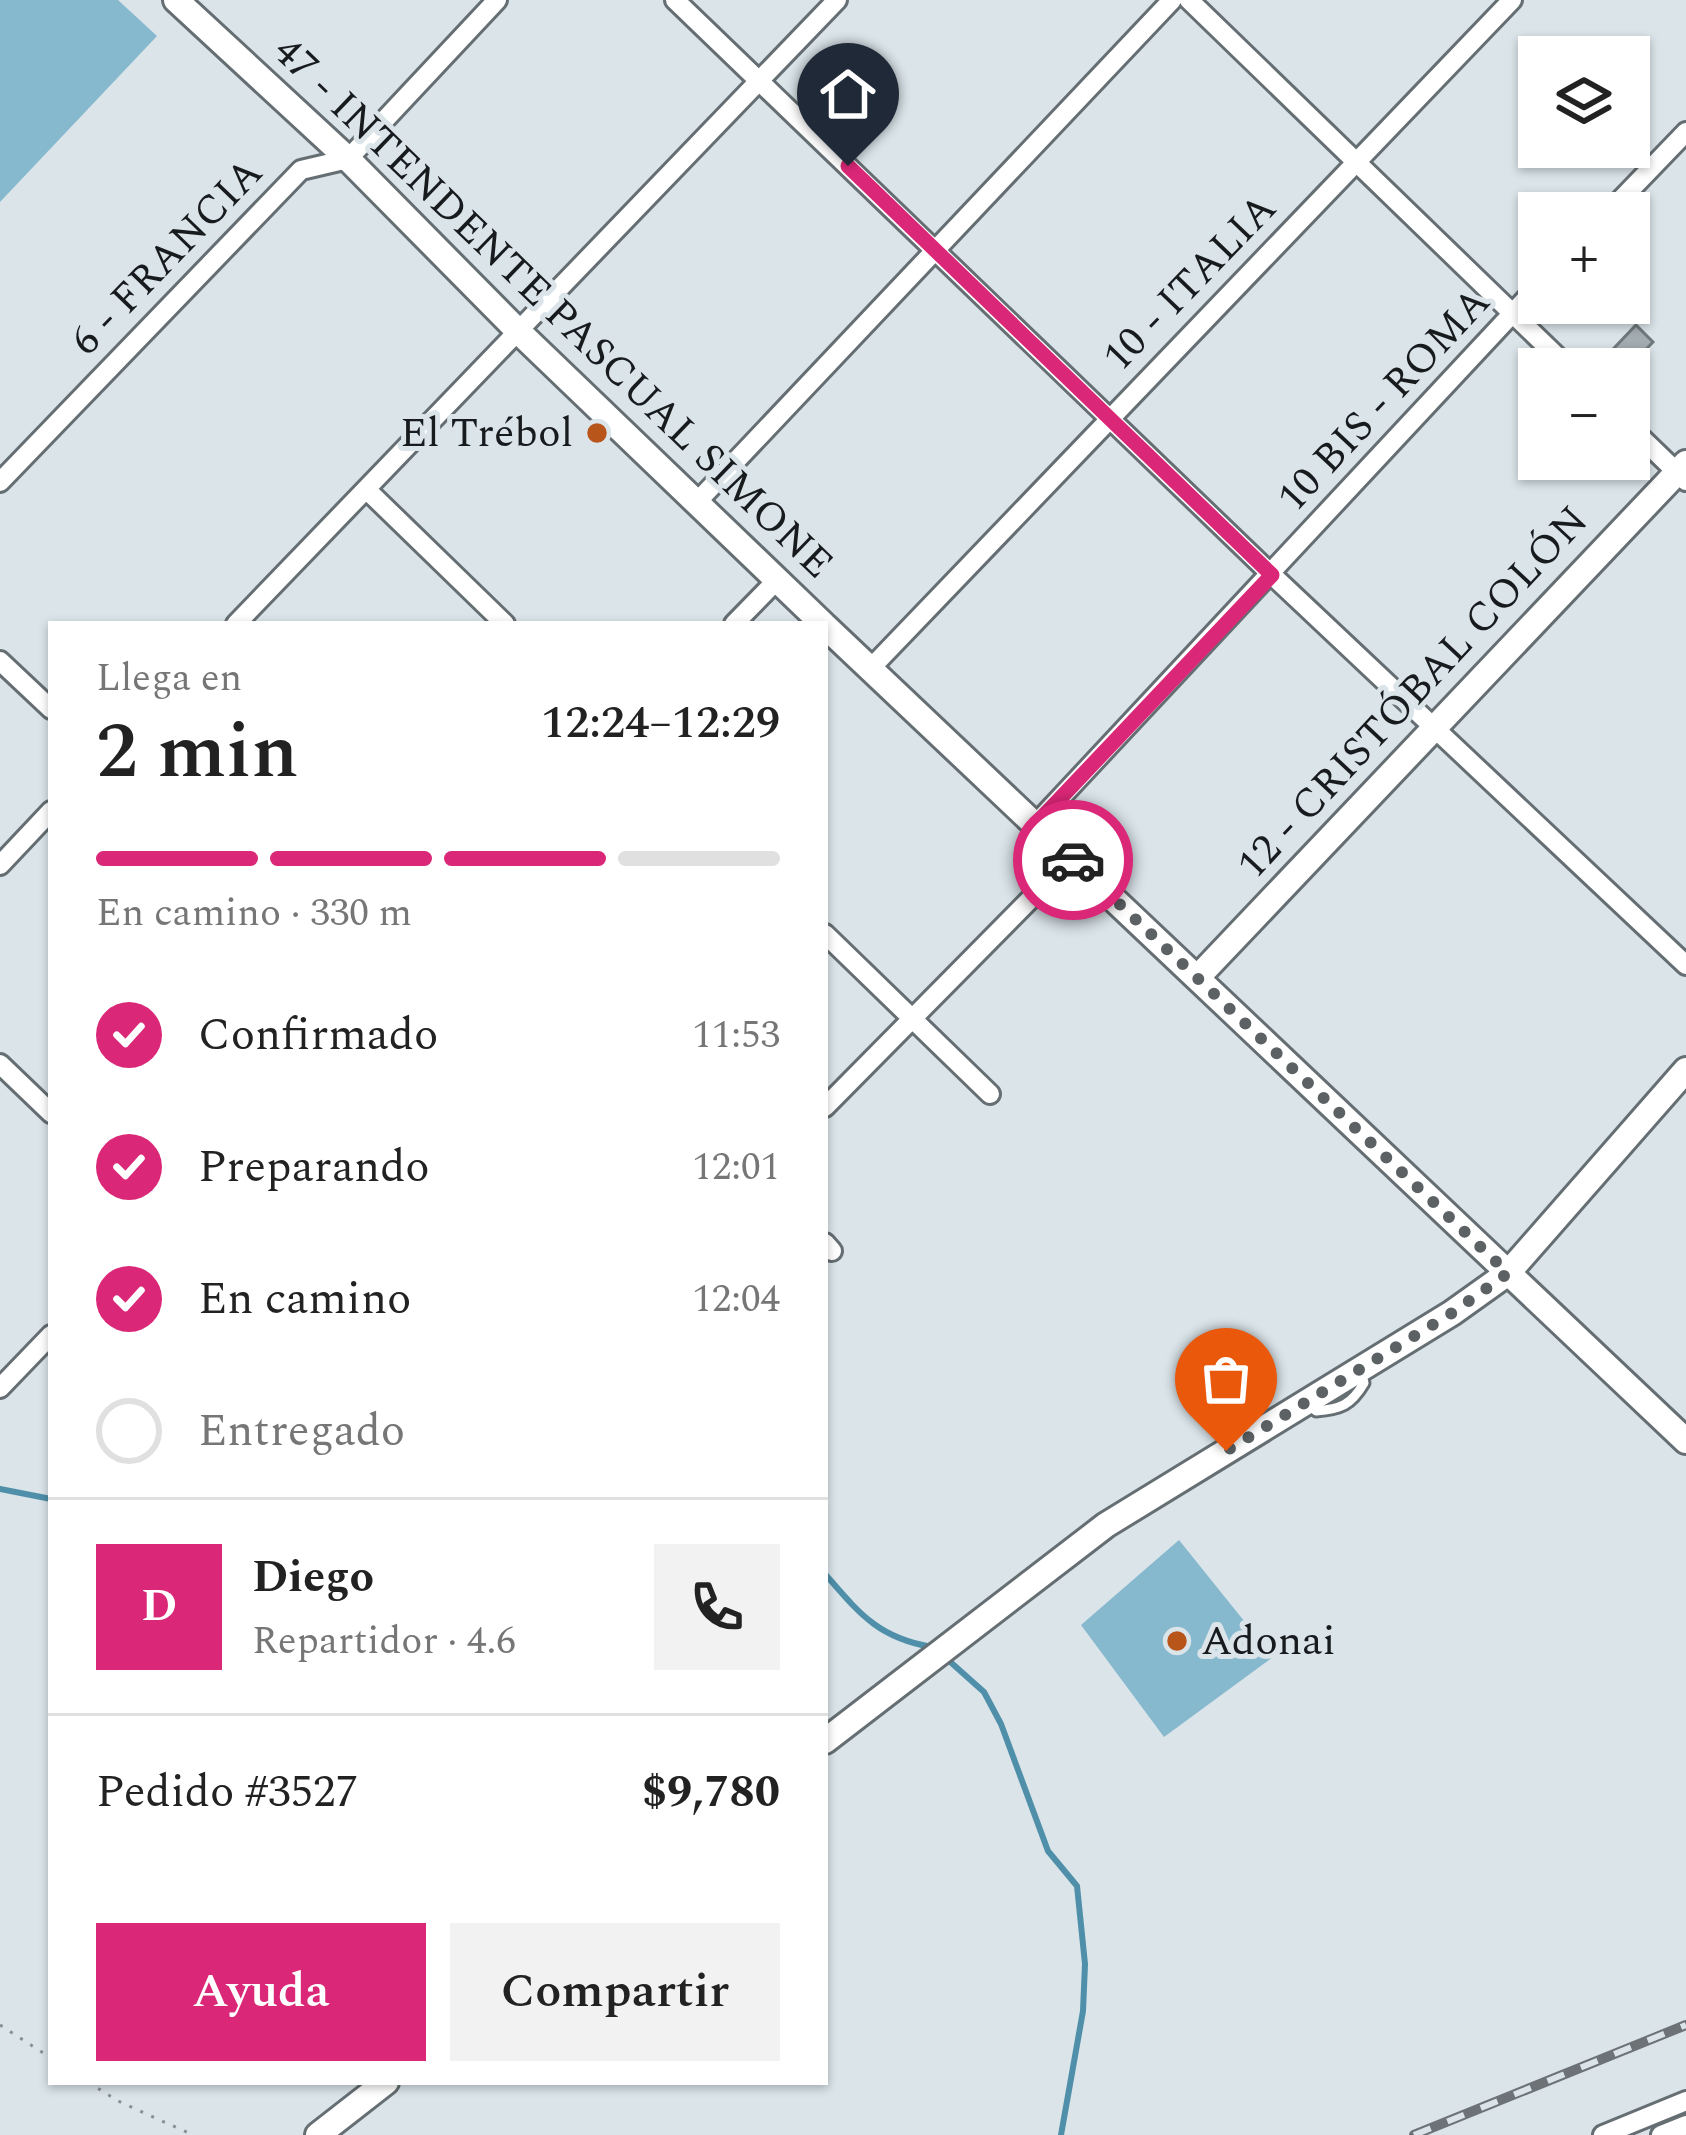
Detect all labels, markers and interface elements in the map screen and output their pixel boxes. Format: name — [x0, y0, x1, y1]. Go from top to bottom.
street label: 47 - INTENDENTE PASCUAL SIMONE — [258, 22, 848, 594]
map controls — [1518, 36, 1650, 480]
button: layers — [1518, 36, 1650, 168]
pin — [797, 43, 899, 166]
icon: home — [815, 61, 881, 127]
street label: 6 - FRANCIA — [56, 143, 278, 371]
street label: 10 - ITALIA — [1088, 179, 1292, 387]
button: + — [1518, 192, 1650, 324]
street label: 10 BIS - ROMA — [1262, 273, 1506, 527]
button: − — [1518, 348, 1650, 480]
place label: El Trébol — [400, 402, 573, 465]
marker: El Trébol — [584, 420, 610, 446]
street label: 12 - CRISTÓBAL COLÓN — [1222, 492, 1604, 894]
text: Llega en — [96, 649, 242, 708]
text: 12:24–12:29 — [541, 689, 780, 758]
text: 2 min — [96, 693, 298, 812]
courier — [1013, 800, 1133, 920]
icon: car — [1040, 827, 1106, 893]
text: En camino · 330 m — [96, 884, 412, 943]
text: Confirmado — [198, 1001, 438, 1070]
icon: check — [96, 1002, 162, 1068]
text: 11:53 — [692, 1006, 780, 1065]
text: Preparando — [198, 1133, 430, 1202]
icon: check — [96, 1134, 162, 1200]
text: 12:01 — [692, 1138, 780, 1197]
text: En camino — [198, 1265, 411, 1334]
icon: check — [96, 1266, 162, 1332]
text: 12:04 — [692, 1270, 780, 1329]
pin — [1175, 1328, 1277, 1451]
icon: bag — [1193, 1346, 1259, 1412]
text: Entregado — [198, 1397, 405, 1466]
text: Diego — [252, 1543, 374, 1612]
button: phone — [654, 1544, 780, 1670]
text: D — [141, 1572, 177, 1641]
place label: Adonai — [1201, 1610, 1336, 1673]
text: Repartidor · 4.6 — [252, 1612, 516, 1671]
marker: Adonai — [1164, 1628, 1190, 1654]
text: Pedido #3527 — [96, 1758, 358, 1827]
text: $9,780 — [642, 1758, 780, 1827]
button: Ayuda — [96, 1923, 426, 2061]
button: Compartir — [450, 1923, 780, 2061]

